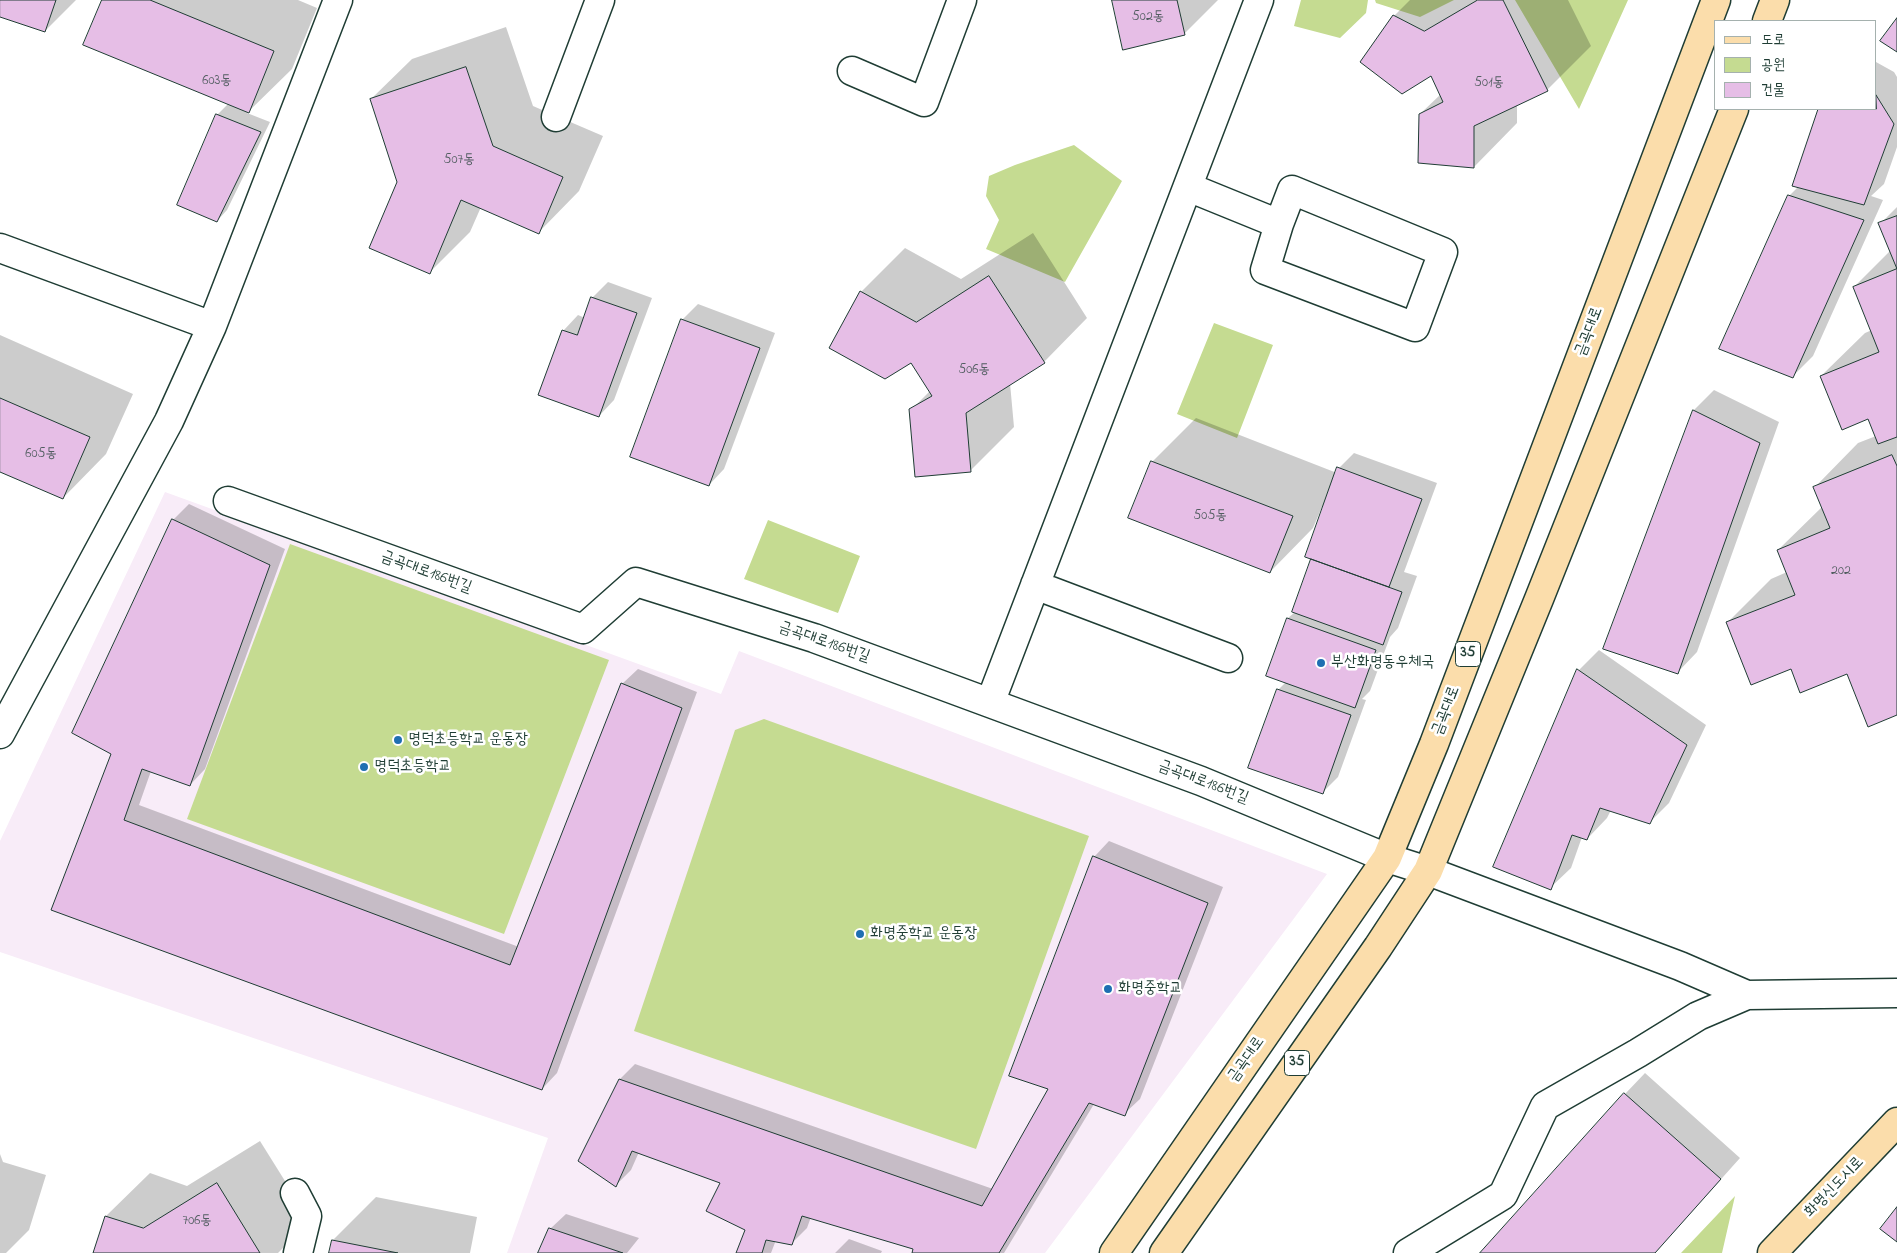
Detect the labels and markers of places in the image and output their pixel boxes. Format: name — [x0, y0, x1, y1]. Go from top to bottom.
place label: 부산화명동우체국 — [1331, 653, 1434, 673]
marker: 부산화명동우체국 — [1315, 657, 1327, 669]
place label: 명덕초등학교 운동장 — [408, 730, 528, 750]
marker: 명덕초등학교 운동장 — [392, 734, 404, 746]
place label: 명덕초등학교 — [374, 757, 451, 777]
marker: 명덕초등학교 — [358, 761, 370, 773]
place label: 화명중학교 운동장 — [870, 924, 977, 944]
marker: 화명중학교 운동장 — [854, 928, 866, 940]
place label: 화명중학교 — [1118, 979, 1182, 999]
marker: 화명중학교 — [1102, 983, 1114, 995]

